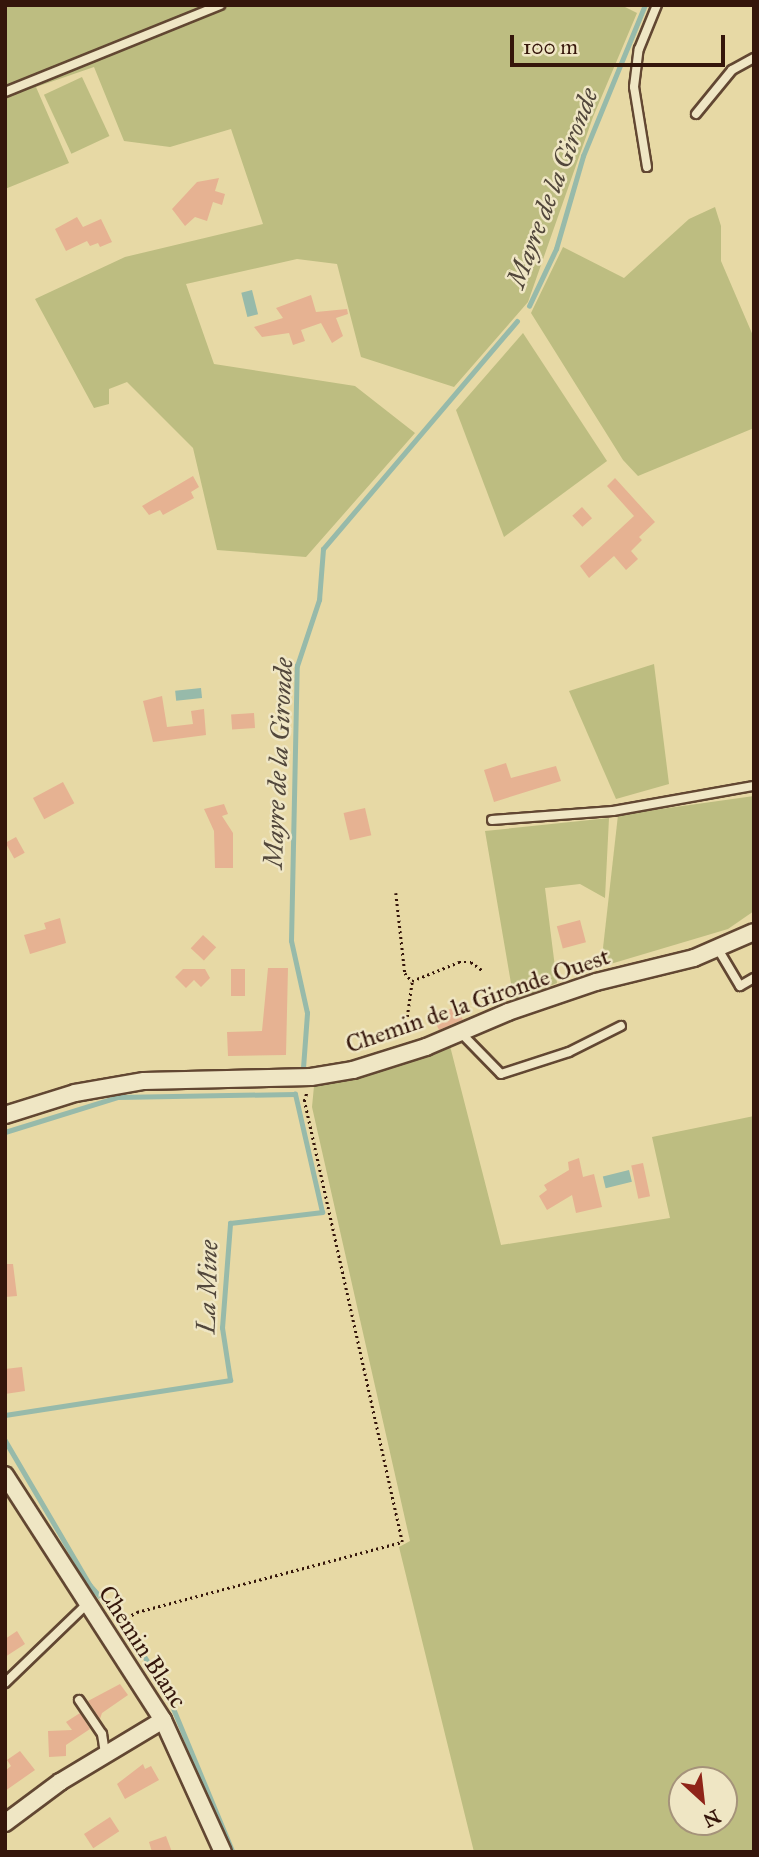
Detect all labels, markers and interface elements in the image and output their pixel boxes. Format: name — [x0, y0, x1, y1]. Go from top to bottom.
scale bar — [514, 21, 729, 65]
text: 100 m — [523, 34, 578, 60]
water label: Mayre de la Gironde — [501, 84, 605, 292]
water label: Mayre de la Gironde — [258, 657, 300, 869]
street label: Chemin de la Gironde Ouest — [342, 942, 614, 1060]
water label: La Mine — [191, 1240, 225, 1334]
street label: Chemin Blanc — [92, 1580, 192, 1714]
north arrow — [668, 1766, 738, 1836]
text: N — [699, 1804, 724, 1832]

